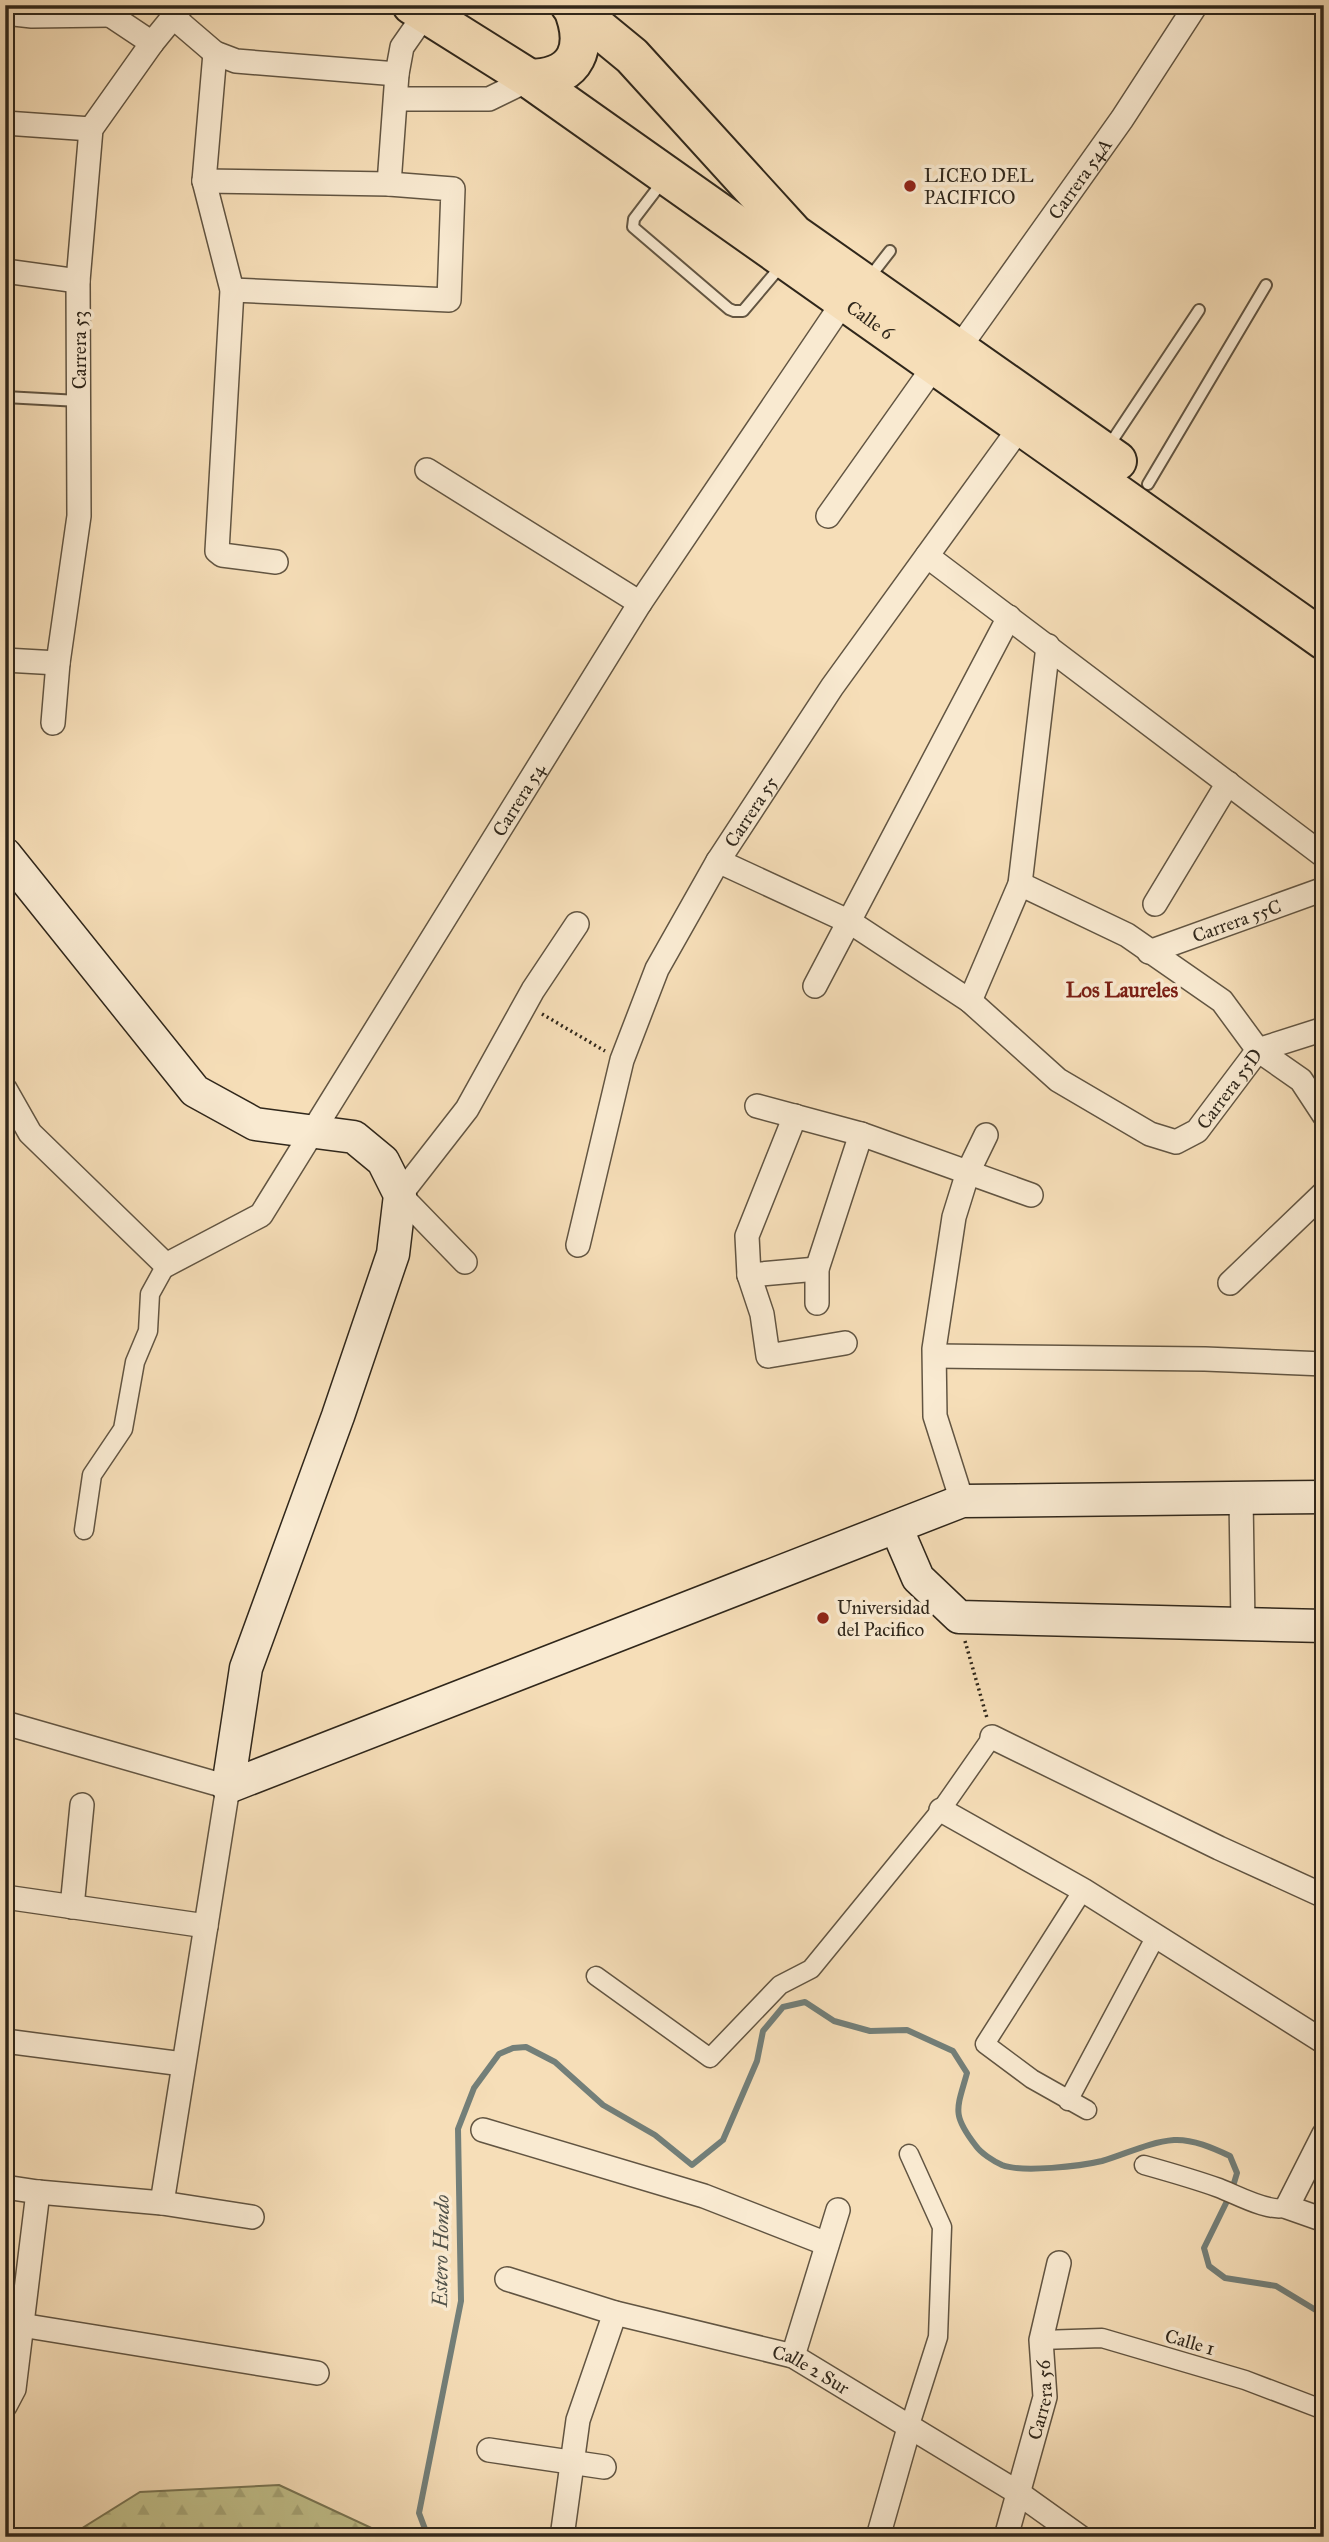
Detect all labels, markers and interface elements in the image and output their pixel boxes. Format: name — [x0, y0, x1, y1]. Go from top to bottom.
street label: Carrera 54A — [1043, 133, 1116, 224]
place label: LICEO DEL PACIFICO — [924, 164, 1033, 209]
marker: LICEO DEL PACIFICO — [902, 178, 918, 194]
street label: Calle 6 — [842, 295, 900, 345]
street label: Carrera 53 — [68, 311, 91, 389]
street label: Carrera 54 — [487, 759, 550, 840]
street label: Carrera 55 — [719, 772, 782, 851]
street label: Carrera 55C — [1189, 894, 1284, 947]
district label: Los Laureles — [1066, 977, 1179, 1003]
street label: Carrera 55D — [1191, 1044, 1267, 1133]
place label: Universidad del Pacifico — [837, 1596, 930, 1641]
marker: Universidad del Pacifico — [815, 1610, 831, 1626]
water label: Estero Hondo — [427, 2194, 455, 2309]
street label: Calle 1 — [1162, 2324, 1218, 2360]
street label: Calle 2 Sur — [770, 2340, 855, 2400]
street label: Carrera 56 — [1022, 2358, 1057, 2442]

